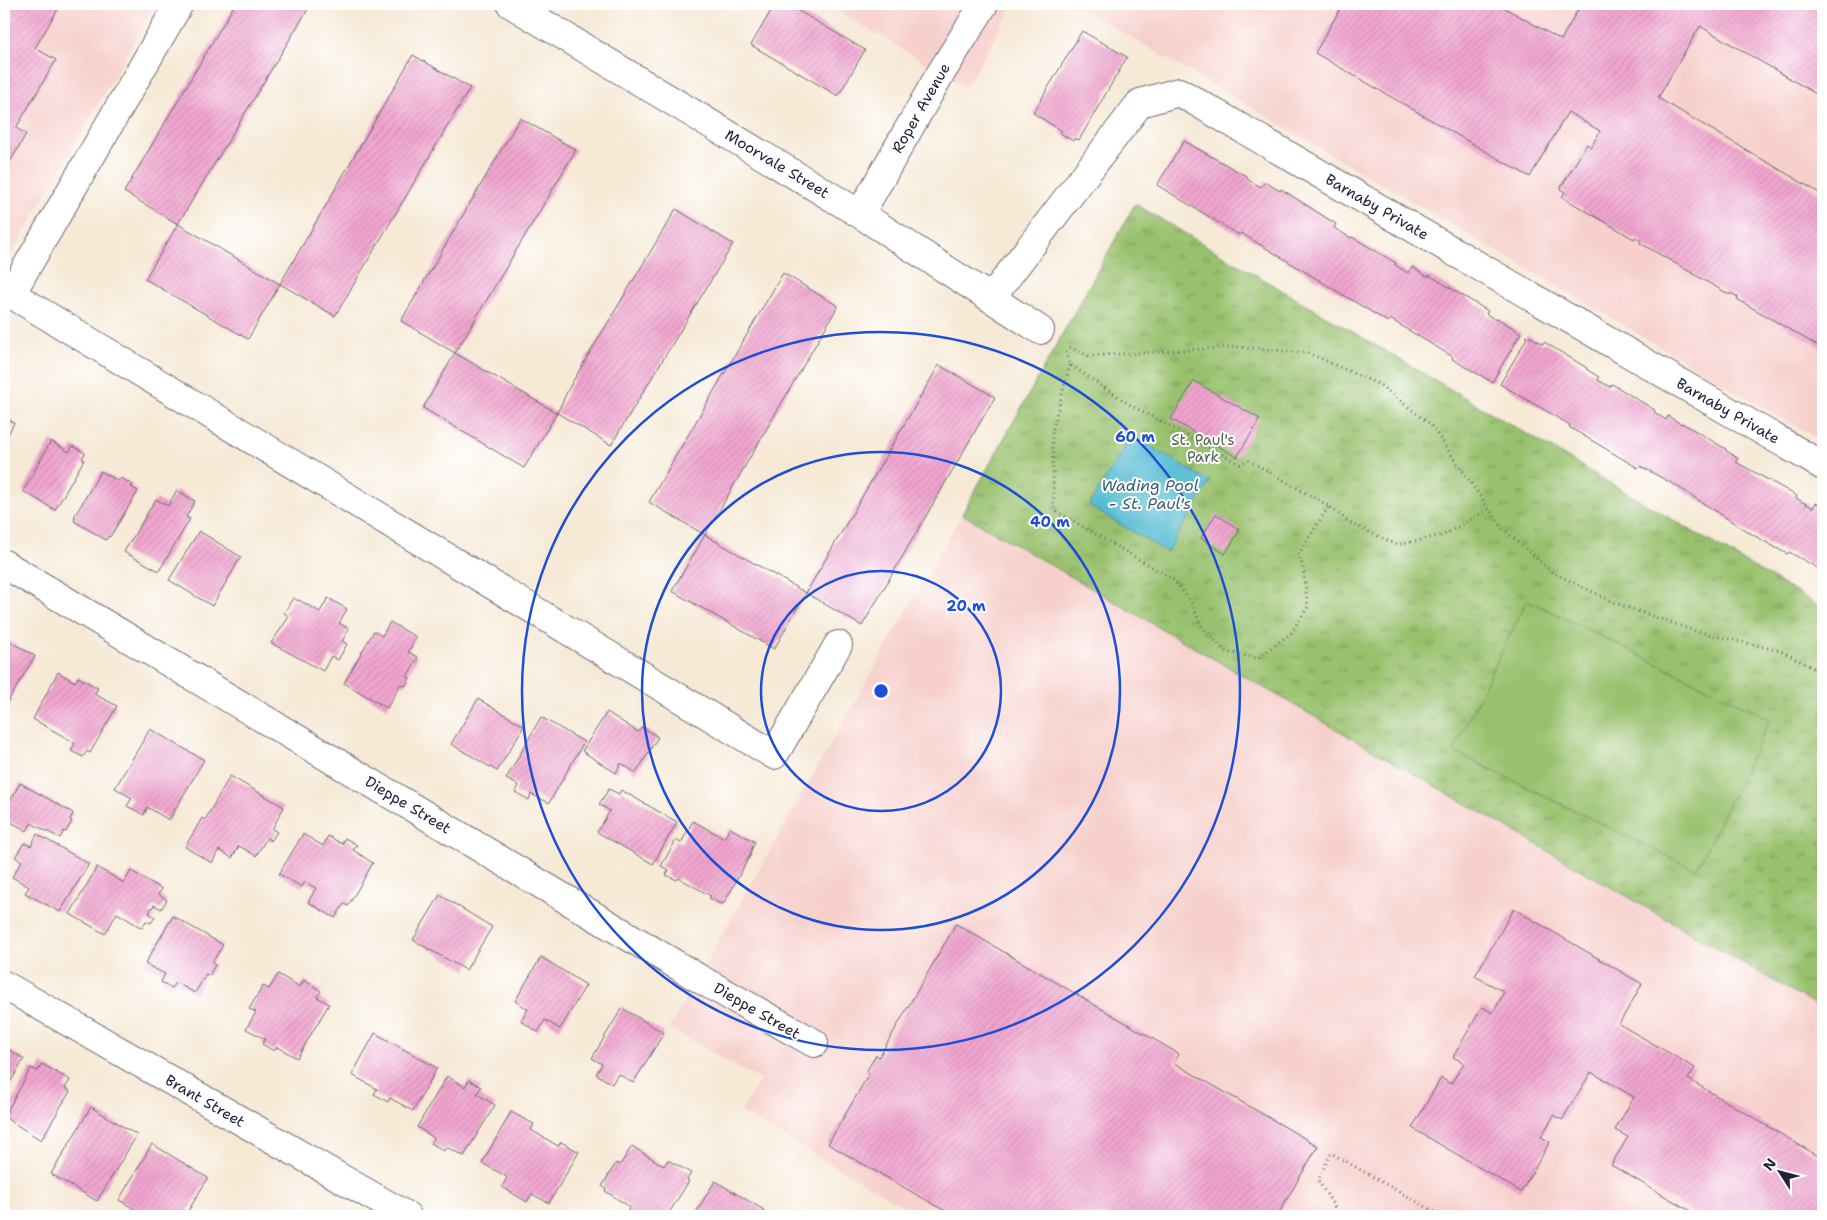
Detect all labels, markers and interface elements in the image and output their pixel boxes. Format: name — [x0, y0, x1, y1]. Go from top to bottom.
street label: Roper Avenue — [887, 59, 955, 157]
street label: Moorvale Street — [721, 125, 833, 203]
street label: Barnaby Private — [1322, 169, 1432, 245]
street label: Barnaby Private — [1673, 373, 1783, 449]
text: 60 m — [1115, 427, 1155, 447]
park label: St. Paul's Park — [1171, 430, 1235, 467]
water label: Wading Pool - St. Paul's — [1101, 475, 1199, 514]
text: 40 m — [1030, 512, 1070, 532]
text: 20 m — [946, 596, 986, 616]
centre of rings — [872, 682, 890, 700]
street label: Dieppe Street — [361, 771, 455, 839]
street label: Dieppe Street — [710, 978, 804, 1044]
street label: Brant Street — [161, 1070, 249, 1132]
north arrow — [1754, 1148, 1804, 1198]
text: N — [1759, 1155, 1780, 1174]

